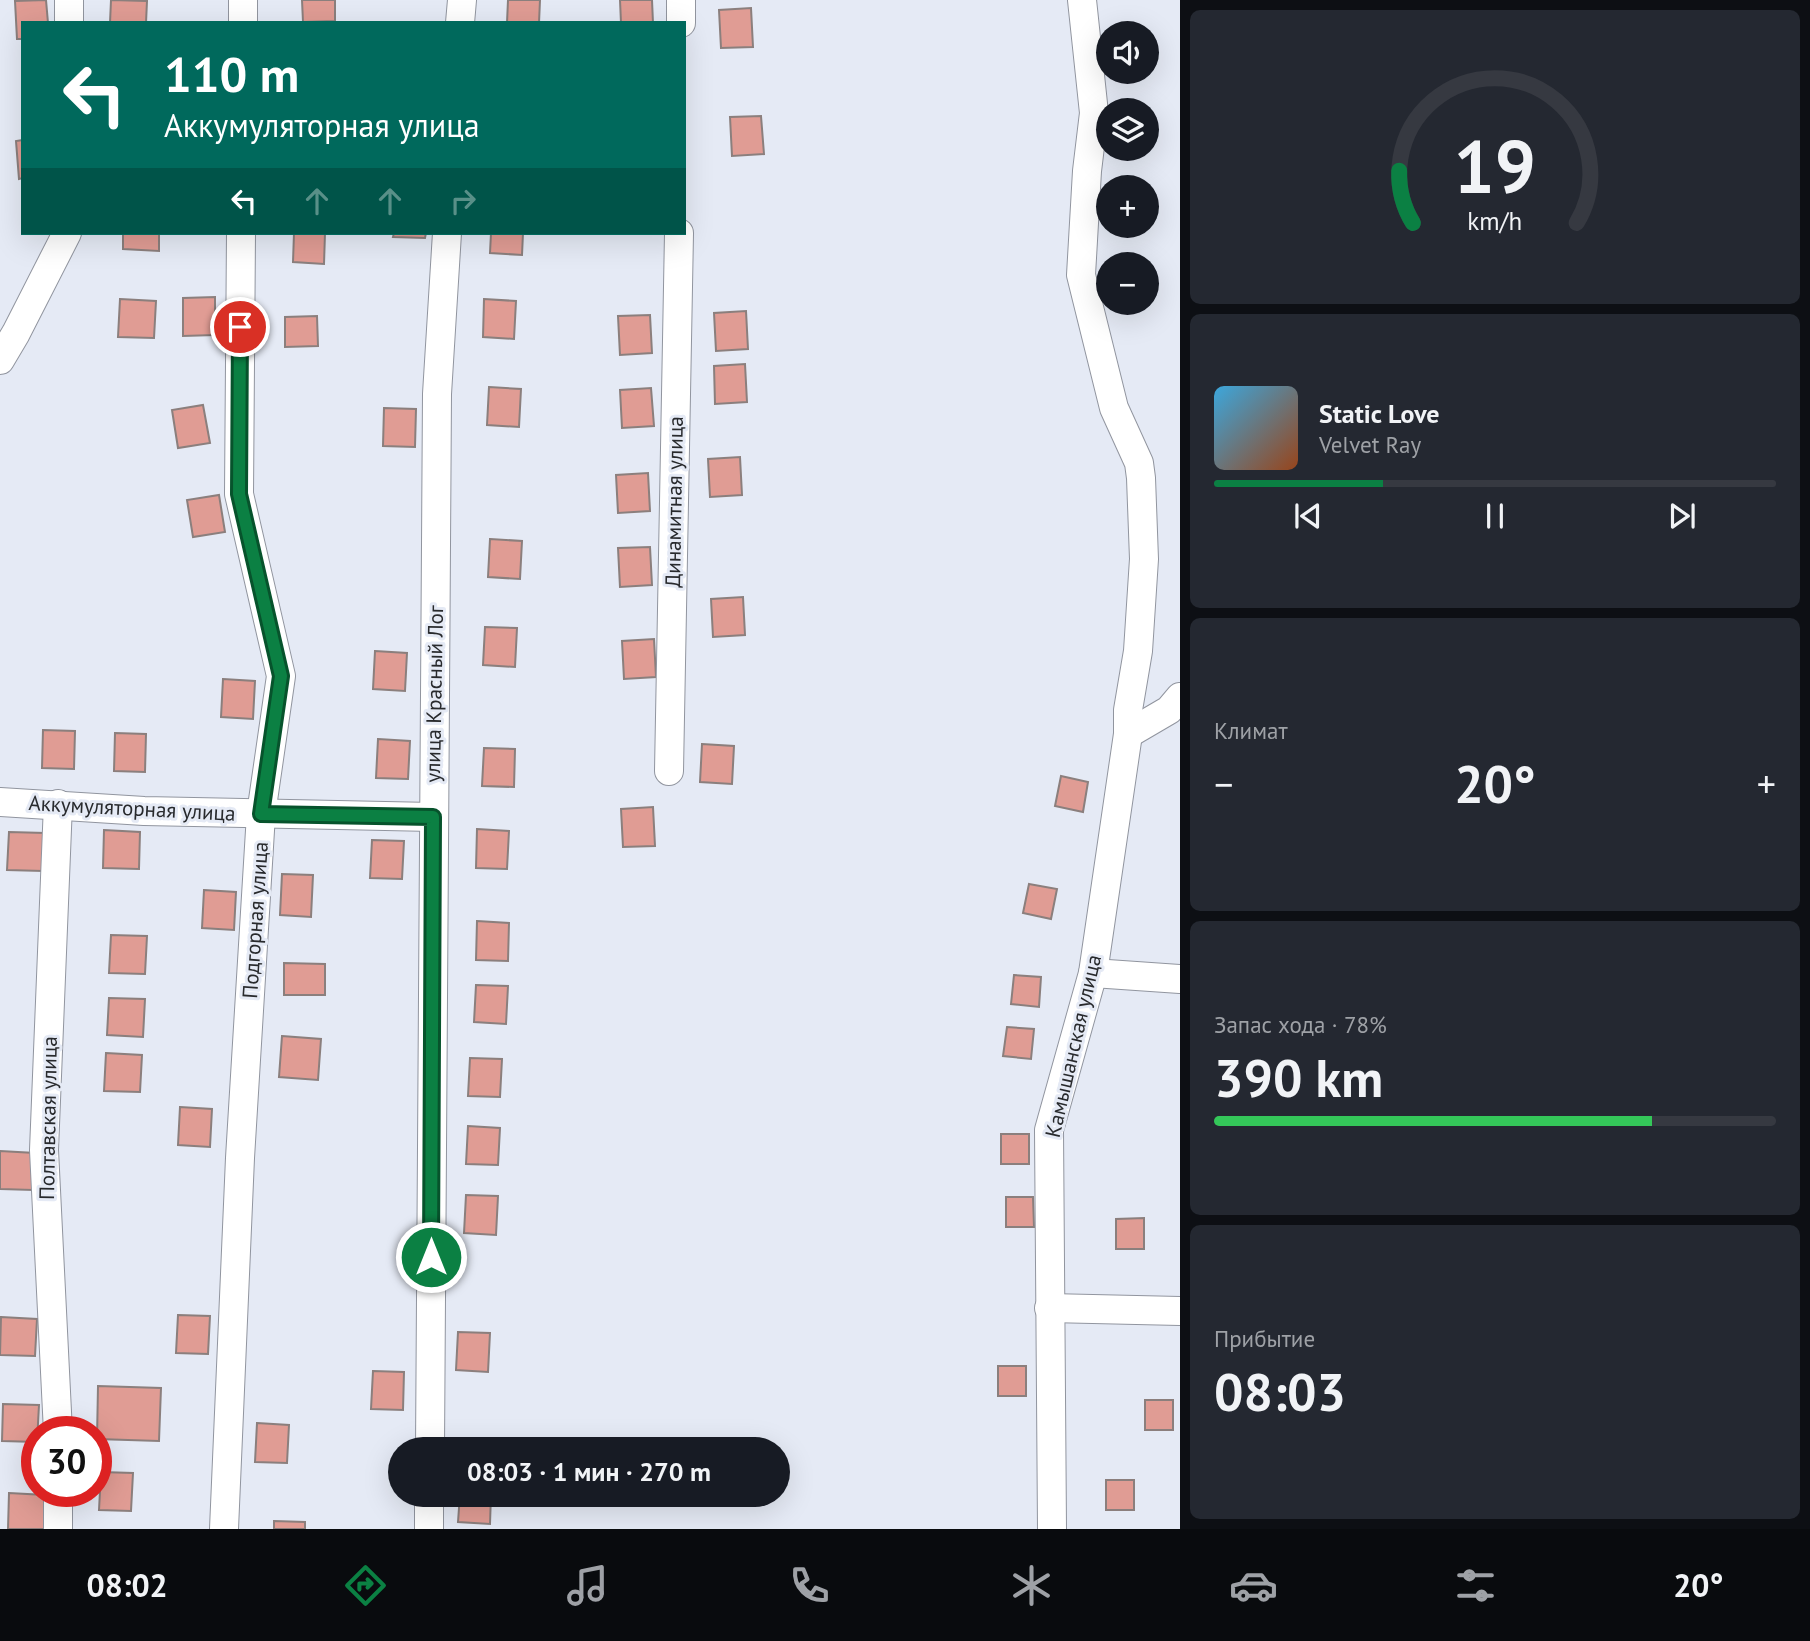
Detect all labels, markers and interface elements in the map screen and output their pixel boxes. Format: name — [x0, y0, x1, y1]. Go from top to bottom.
map controls — [1096, 21, 1159, 315]
button: sound — [1096, 21, 1159, 84]
text: 110 m — [164, 42, 299, 106]
icon: left — [49, 49, 140, 140]
button: layers — [1096, 98, 1159, 161]
text: Аккумуляторная улица — [164, 104, 480, 146]
text: 19 — [1454, 119, 1536, 213]
button: + — [1096, 175, 1159, 238]
icon: left — [225, 182, 263, 220]
icon: ahead — [298, 182, 336, 220]
icon: ahead — [371, 182, 409, 220]
icon: right — [444, 182, 482, 220]
text: km/h — [1468, 205, 1522, 237]
button: − — [1096, 252, 1159, 315]
pin — [210, 297, 270, 357]
icon: arrive — [221, 308, 259, 346]
text: Static Love — [1319, 397, 1440, 430]
street label: Динамитная улица — [659, 416, 689, 588]
text: Velvet Ray — [1319, 430, 1421, 459]
icon: previous — [1289, 497, 1327, 535]
icon: pause — [1476, 497, 1514, 535]
icon: next — [1663, 497, 1701, 535]
street label: улица Красный Лог — [419, 605, 449, 783]
text: Климат — [1214, 716, 1288, 745]
text: 20° — [1454, 750, 1536, 817]
text: − — [1214, 759, 1233, 808]
text: + — [1757, 759, 1776, 808]
street label: Аккумуляторная улица — [28, 789, 236, 827]
street label: Подгорная улица — [236, 841, 274, 999]
street label: Камышанская улица — [1039, 952, 1107, 1140]
text: Запас хода · 78% — [1214, 1010, 1387, 1039]
street label: Полтавская улица — [33, 1036, 63, 1200]
text: 390 km — [1214, 1044, 1383, 1111]
position arrow — [394, 1220, 468, 1294]
text: Прибытие — [1214, 1324, 1315, 1353]
text: 08:03 — [1214, 1358, 1346, 1425]
speed limit sign: 30 — [21, 1416, 112, 1507]
text: 08:03 · 1 мин · 270 m — [467, 1455, 711, 1488]
icon: directions — [341, 1561, 390, 1610]
icon: music — [563, 1561, 612, 1610]
icon: phone — [785, 1561, 834, 1610]
icon: climate — [1007, 1561, 1056, 1610]
icon: car — [1229, 1561, 1278, 1610]
icon: filters — [1451, 1561, 1500, 1610]
text: 08:02 — [87, 1564, 168, 1606]
text: 20° — [1673, 1564, 1723, 1606]

